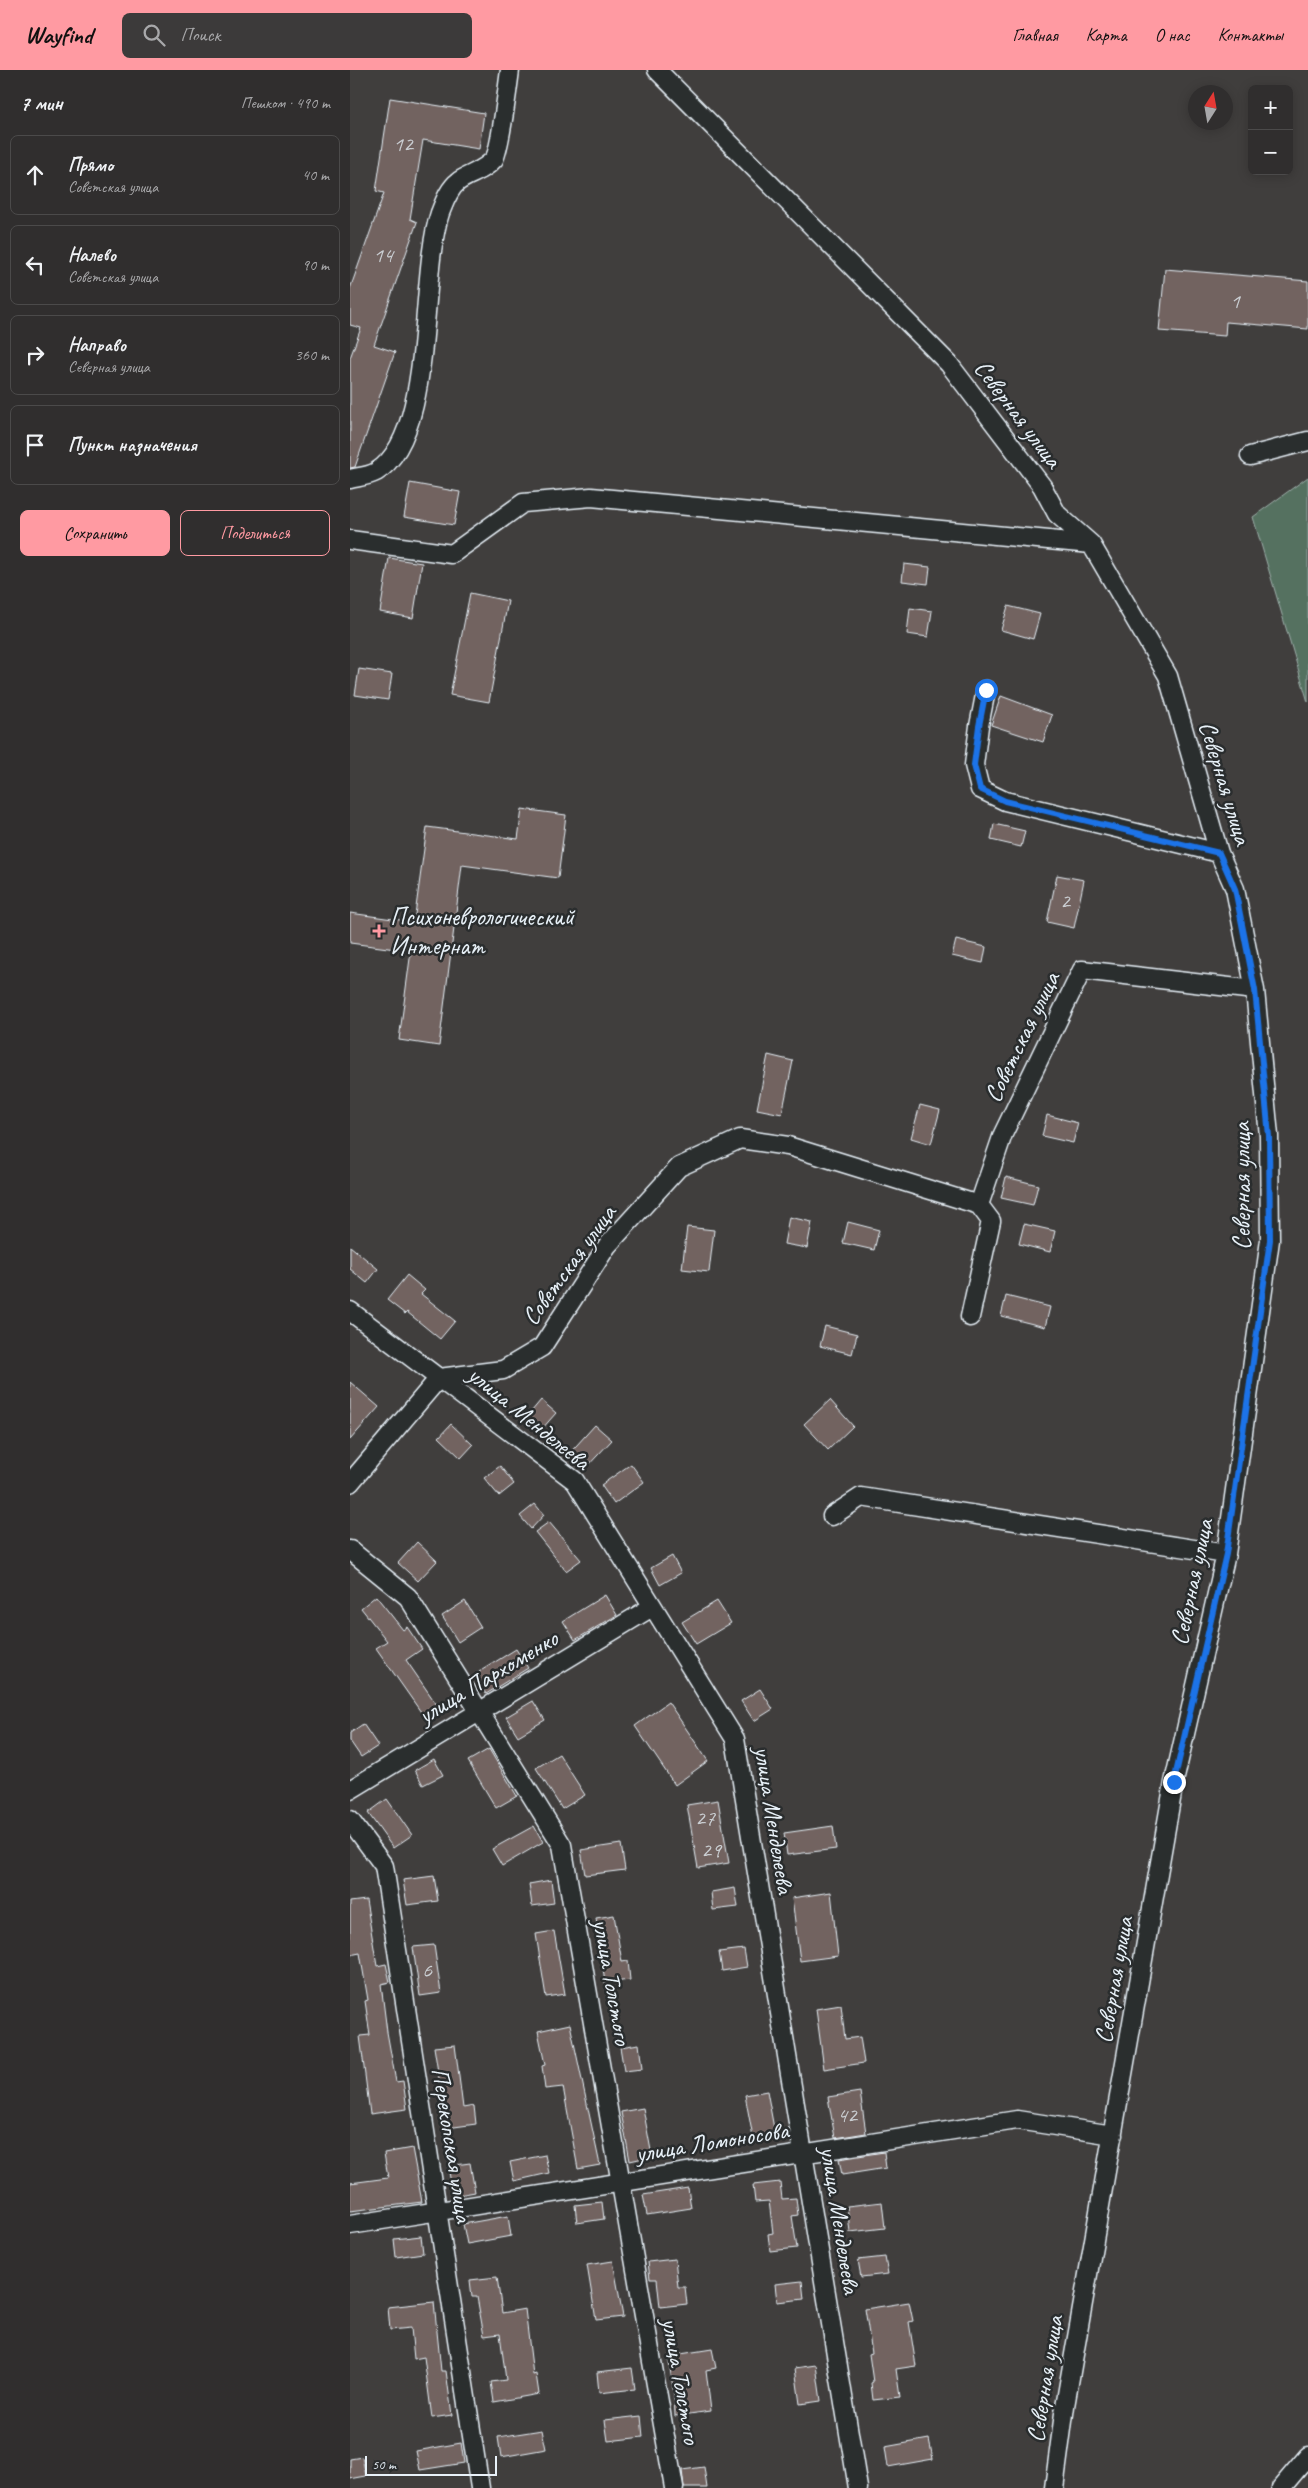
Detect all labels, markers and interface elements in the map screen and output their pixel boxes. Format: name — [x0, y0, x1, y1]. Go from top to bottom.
search box — [122, 13, 472, 58]
text: Wayfind — [25, 20, 92, 50]
icon: search — [140, 21, 168, 49]
text: Поиск — [180, 23, 220, 47]
text: Главная — [1013, 24, 1058, 46]
text: Карта — [1086, 24, 1127, 46]
text: О нас — [1155, 24, 1190, 46]
text: Контакты — [1218, 24, 1283, 46]
north arrow — [1188, 85, 1233, 130]
map controls — [1248, 85, 1293, 175]
button: + — [1248, 85, 1293, 130]
text: 7 мин — [20, 90, 63, 116]
text: Пешком · 490 m — [241, 93, 330, 113]
house number: 12 — [393, 130, 415, 158]
button: − — [1248, 130, 1293, 175]
text: Прямо — [68, 153, 113, 177]
icon: ahead — [21, 161, 49, 189]
text: 40 m — [302, 165, 329, 185]
text: Советская улица — [68, 177, 158, 197]
house number: 14 — [373, 241, 395, 269]
text: Налево — [68, 243, 116, 267]
icon: left — [21, 251, 49, 279]
text: 90 m — [302, 255, 329, 275]
text: Советская улица — [68, 267, 158, 287]
house number: 1 — [1230, 287, 1241, 315]
text: Направо — [68, 333, 126, 357]
icon: right — [21, 341, 49, 369]
text: 360 m — [295, 345, 329, 365]
street label: Северная улица — [967, 353, 1070, 476]
text: Северная улица — [68, 357, 150, 377]
icon: arrive — [21, 431, 49, 459]
text: Пункт назначения — [68, 433, 197, 457]
button: Сохранить — [20, 510, 170, 556]
button: Поделиться — [180, 510, 330, 556]
route start — [975, 679, 998, 702]
street label: Северная улица — [1191, 717, 1260, 851]
house number: 2 — [1060, 887, 1072, 915]
place label: Психоневрологический Интернат — [390, 901, 576, 962]
marker: Психоневрологический Интернат — [372, 924, 386, 938]
street label: Советская улица — [977, 965, 1068, 1107]
street label: Северная улица — [1226, 1120, 1258, 1250]
street label: Советская улица — [515, 1197, 625, 1331]
street label: улица Менделеева — [460, 1357, 598, 1479]
street label: Северная улица — [1163, 1514, 1221, 1648]
street label: улица Пархоменко — [410, 1622, 565, 1732]
street label: улица Менделеева — [746, 1742, 802, 1898]
route end — [1163, 1771, 1186, 1794]
house number: 27 — [695, 1804, 716, 1832]
house number: 29 — [701, 1836, 723, 1864]
street label: Северная улица — [1087, 1912, 1141, 2046]
street label: улица Толстого — [585, 1914, 639, 2049]
house number: 6 — [422, 1956, 433, 1984]
street label: Перекопская улица — [424, 2065, 480, 2227]
house number: 42 — [837, 2101, 859, 2129]
street label: улица Ломоносова — [631, 2114, 793, 2170]
street label: улица Менделеева — [812, 2142, 868, 2298]
street label: Северная улица — [1019, 2311, 1071, 2445]
street label: улица Толстого — [654, 2313, 708, 2448]
scale bar — [365, 2453, 498, 2476]
text: 50 m — [372, 2456, 396, 2473]

